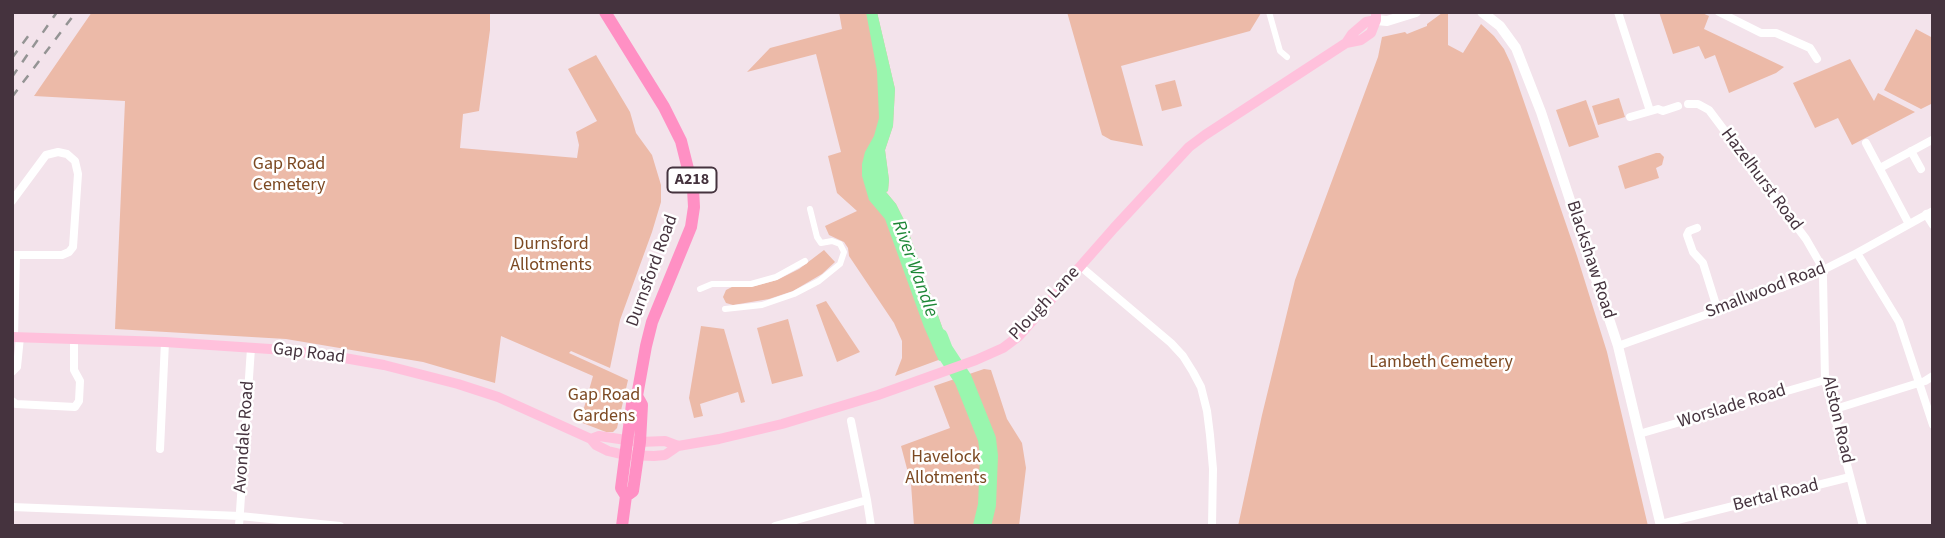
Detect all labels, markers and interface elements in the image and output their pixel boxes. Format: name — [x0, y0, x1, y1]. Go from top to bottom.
street label: Hazelhurst Road — [1715, 124, 1807, 236]
park label: Gap Road Cemetery — [253, 154, 325, 196]
road number: A218 — [668, 168, 716, 192]
street label: Blackshaw Road — [1561, 198, 1619, 322]
street label: Durnsford Road — [623, 212, 683, 330]
water label: River Wandle — [886, 218, 942, 320]
park label: Durnsford Allotments — [510, 234, 592, 276]
street label: Smallwood Road — [1703, 258, 1829, 324]
street label: Plough Lane — [1005, 262, 1085, 346]
street label: Gap Road — [272, 339, 346, 369]
park label: Lambeth Cemetery — [1369, 352, 1513, 374]
street label: Alston Road — [1816, 374, 1858, 466]
street label: Avondale Road — [230, 380, 260, 494]
street label: Worslade Road — [1675, 380, 1789, 434]
park label: Gap Road Gardens — [568, 385, 640, 428]
park label: Havelock Allotments — [905, 447, 987, 490]
street label: Bertal Road — [1731, 475, 1821, 517]

